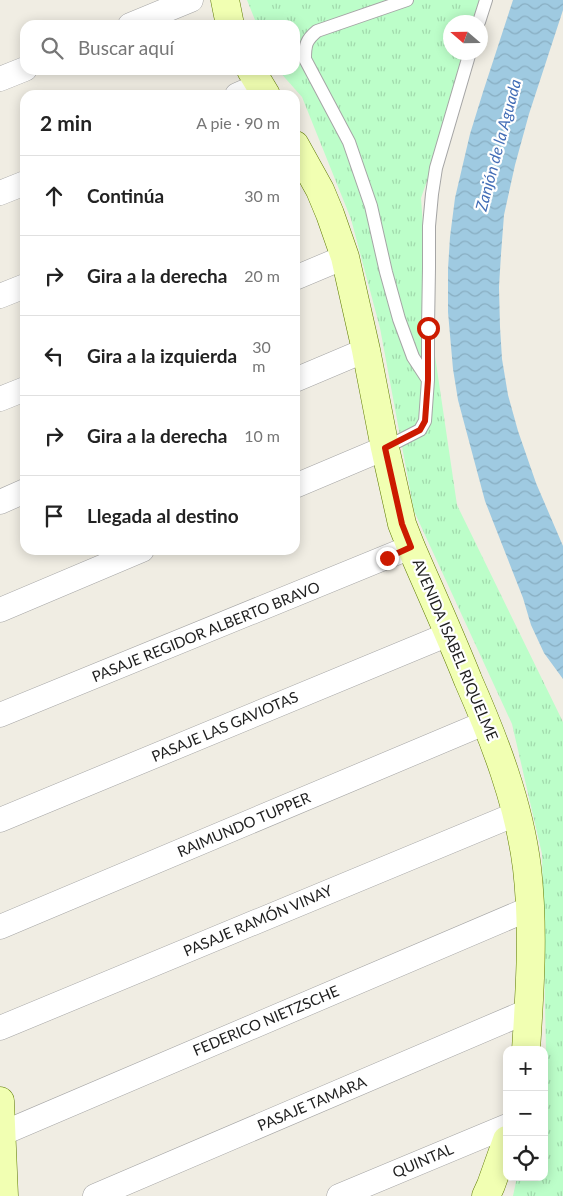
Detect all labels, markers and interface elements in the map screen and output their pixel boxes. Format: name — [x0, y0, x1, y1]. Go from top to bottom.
north arrow — [443, 15, 488, 60]
search box — [20, 20, 300, 75]
icon: search — [38, 34, 66, 62]
text: Buscar aquí — [78, 36, 174, 59]
water label: Zanjón de la Aguada — [471, 77, 524, 214]
text: 2 min — [40, 110, 92, 135]
text: A pie · 90 m — [196, 113, 280, 132]
icon: ahead — [40, 182, 68, 210]
text: Continúa — [87, 184, 164, 207]
text: 30 m — [244, 186, 280, 205]
icon: right — [40, 262, 68, 290]
text: Gira a la derecha — [87, 264, 227, 287]
text: 20 m — [244, 266, 280, 285]
route start — [417, 317, 440, 340]
text: 30 m — [252, 337, 271, 375]
icon: left — [40, 342, 68, 370]
text: Gira a la izquierda — [87, 344, 237, 367]
icon: right — [40, 422, 68, 450]
text: Gira a la derecha — [87, 424, 227, 447]
text: 10 m — [244, 426, 280, 445]
icon: arrive — [40, 502, 68, 530]
text: Llegada al destino — [87, 504, 239, 527]
route end — [376, 547, 399, 570]
street label: AVENIDA ISABEL RIQUELME — [409, 556, 502, 743]
street label: PASAJE REGIDOR ALBERTO BRAVO — [89, 577, 322, 685]
street label: PASAJE LAS GAVIOTAS — [149, 687, 301, 765]
street label: RAIMUNDO TUPPER — [174, 788, 313, 860]
street label: PASAJE RAMÓN VINAY — [181, 880, 335, 960]
street label: FEDERICO NIETZSCHE — [190, 981, 341, 1059]
map controls — [503, 1046, 548, 1181]
button: + — [503, 1046, 548, 1091]
street label: PASAJE TAMARA — [254, 1072, 370, 1134]
button: − — [503, 1091, 548, 1136]
button: locate — [503, 1136, 548, 1181]
street label: QUINTAL — [389, 1139, 456, 1181]

